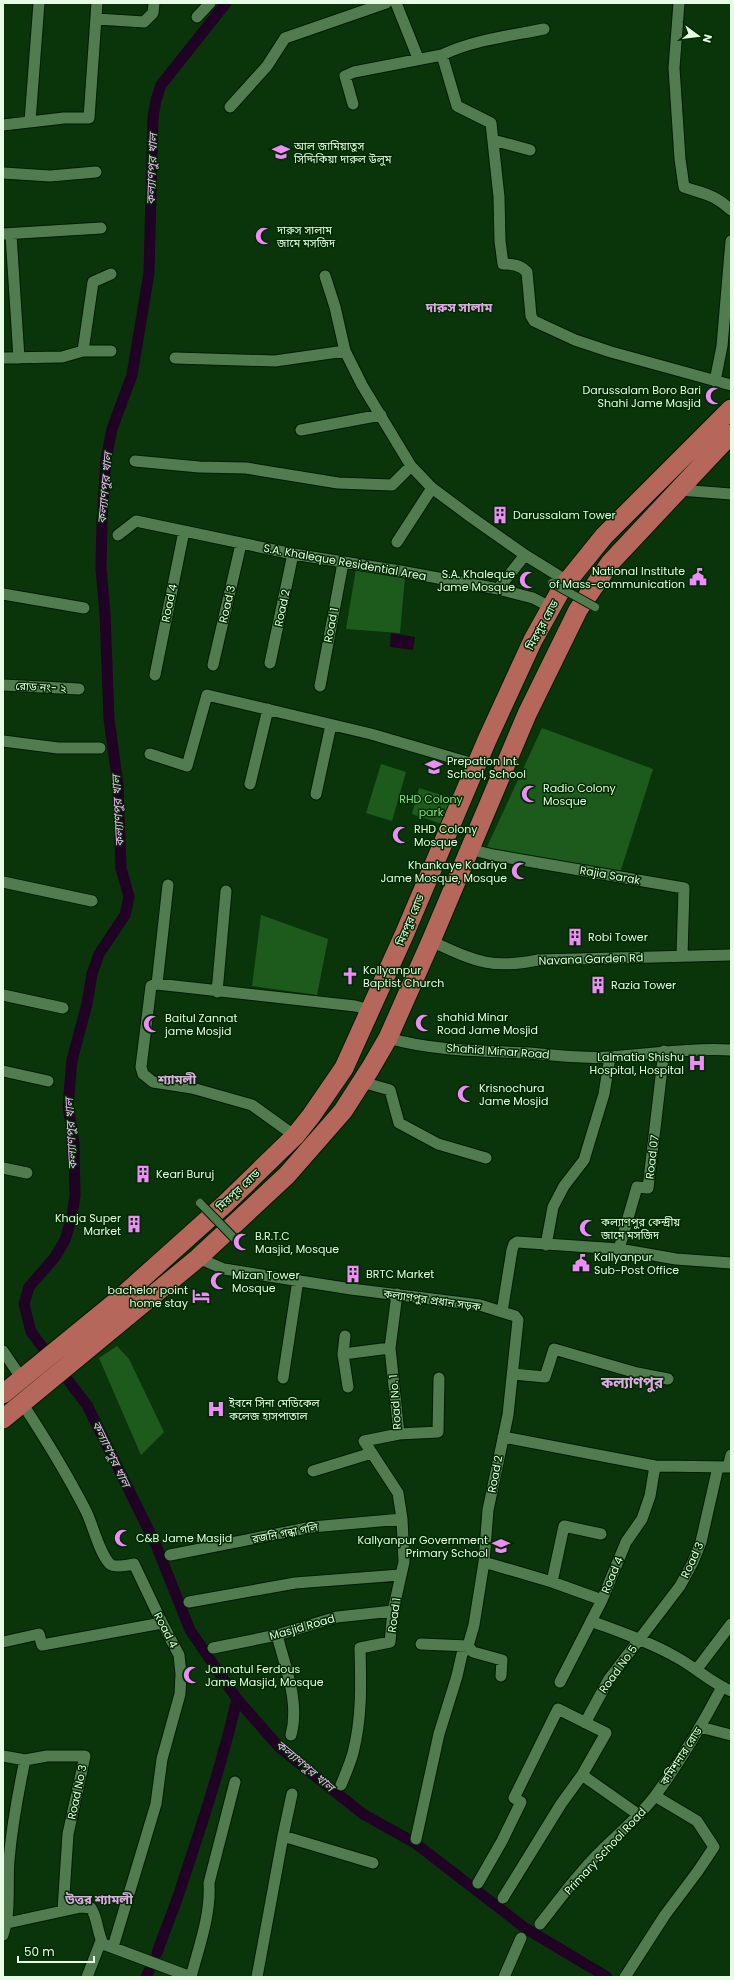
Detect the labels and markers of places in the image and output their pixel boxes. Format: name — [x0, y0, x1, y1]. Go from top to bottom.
place label: আল জামিয়াতুস সিদ্দিকিয়া দারুল উলুম — [293, 138, 392, 167]
school or university icon: আল জামিয়াতুস সিদ্দিকিয়া দারুল উলুম — [271, 142, 291, 162]
place label: দারুস সালাম জামে মসজিদ — [276, 222, 336, 251]
mosque icon: দারুস সালাম জামে মসজিদ — [254, 226, 274, 246]
place label: Darussalam Boro Bari Shahi Jame Masjid — [582, 382, 701, 411]
mosque icon: Darussalam Boro Bari Shahi Jame Masjid — [704, 386, 724, 406]
building icon: Darussalam Tower — [490, 505, 510, 525]
place label: Darussalam Tower — [513, 507, 616, 523]
place label: National Institute of Mass-communication — [549, 563, 685, 592]
place label: S.A. Khaleque Jame Mosque — [437, 566, 515, 595]
public building icon: National Institute of Mass-communication — [688, 567, 708, 587]
mosque icon: S.A. Khaleque Jame Mosque — [518, 570, 538, 590]
place label: Prepation Int. School, School — [447, 753, 526, 782]
school or university icon: Prepation Int. School, School — [424, 757, 444, 777]
place label: Radio Colony Mosque — [543, 780, 617, 809]
mosque icon: Radio Colony Mosque — [520, 784, 540, 804]
place label: RHD Colony Mosque — [414, 821, 478, 850]
mosque icon: RHD Colony Mosque — [391, 825, 411, 845]
place label: Khankaye Kadriya Jame Mosque, Mosque — [380, 857, 507, 886]
mosque icon: Khankaye Kadriya Jame Mosque, Mosque — [510, 861, 530, 881]
building icon: Robi Tower — [565, 927, 585, 947]
place label: Robi Tower — [588, 929, 648, 945]
place label: Kollyanpur Baptist Church — [363, 962, 444, 991]
church icon: Kollyanpur Baptist Church — [340, 966, 360, 986]
building icon: Razia Tower — [588, 975, 608, 995]
place label: Razia Tower — [611, 977, 676, 993]
place label: shahid Minar Road Jame Mosjid — [437, 1009, 538, 1038]
place label: Baitul Zannat jame Mosjid — [164, 1010, 237, 1039]
mosque icon: shahid Minar Road Jame Mosjid — [414, 1013, 434, 1033]
mosque icon: Baitul Zannat jame Mosjid — [142, 1014, 162, 1034]
place label: Lalmatia Shishu Hospital, Hospital — [590, 1049, 684, 1078]
hospital icon: Lalmatia Shishu Hospital, Hospital — [687, 1053, 707, 1073]
place label: Krisnochura Jame Mosjid — [479, 1080, 548, 1109]
mosque icon: Krisnochura Jame Mosjid — [456, 1084, 476, 1104]
building icon: Keari Buruj — [133, 1164, 153, 1184]
place label: Keari Buruj — [156, 1166, 215, 1182]
place label: Khaja Super Market — [55, 1210, 121, 1239]
building icon: Khaja Super Market — [124, 1214, 144, 1234]
place label: কল্যাণপুর কেন্দ্রীয় জামে মসজিদ — [600, 1214, 680, 1243]
mosque icon: কল্যাণপুর কেন্দ্রীয় জামে মসজিদ — [578, 1218, 598, 1238]
place label: B.R.T.C Masjid, Mosque — [255, 1228, 339, 1257]
mosque icon: B.R.T.C Masjid, Mosque — [232, 1232, 252, 1252]
place label: Kallyanpur Sub-Post Office — [594, 1249, 679, 1278]
public building icon: Kallyanpur Sub-Post Office — [571, 1253, 591, 1273]
building icon: BRTC Market — [343, 1264, 363, 1284]
place label: BRTC Market — [366, 1266, 434, 1282]
place label: Mizan Tower Mosque — [232, 1267, 300, 1296]
mosque icon: Mizan Tower Mosque — [209, 1271, 229, 1291]
place label: bachelor point home stay — [108, 1282, 189, 1311]
hotel icon: bachelor point home stay — [191, 1286, 211, 1306]
place label: ইবনে সিনা মেডিকেল কলেজ হাসপাতাল — [228, 1395, 321, 1424]
hospital icon: ইবনে সিনা মেডিকেল কলেজ হাসপাতাল — [206, 1399, 226, 1419]
mosque icon: C&B Jame Masjid — [113, 1528, 133, 1548]
place label: C&B Jame Masjid — [136, 1530, 232, 1546]
place label: Kallyanpur Government Primary School — [357, 1532, 488, 1561]
school or university icon: Kallyanpur Government Primary School — [491, 1536, 511, 1556]
place label: Jannatul Ferdous Jame Masjid, Mosque — [205, 1661, 324, 1690]
mosque icon: Jannatul Ferdous Jame Masjid, Mosque — [182, 1665, 202, 1685]

